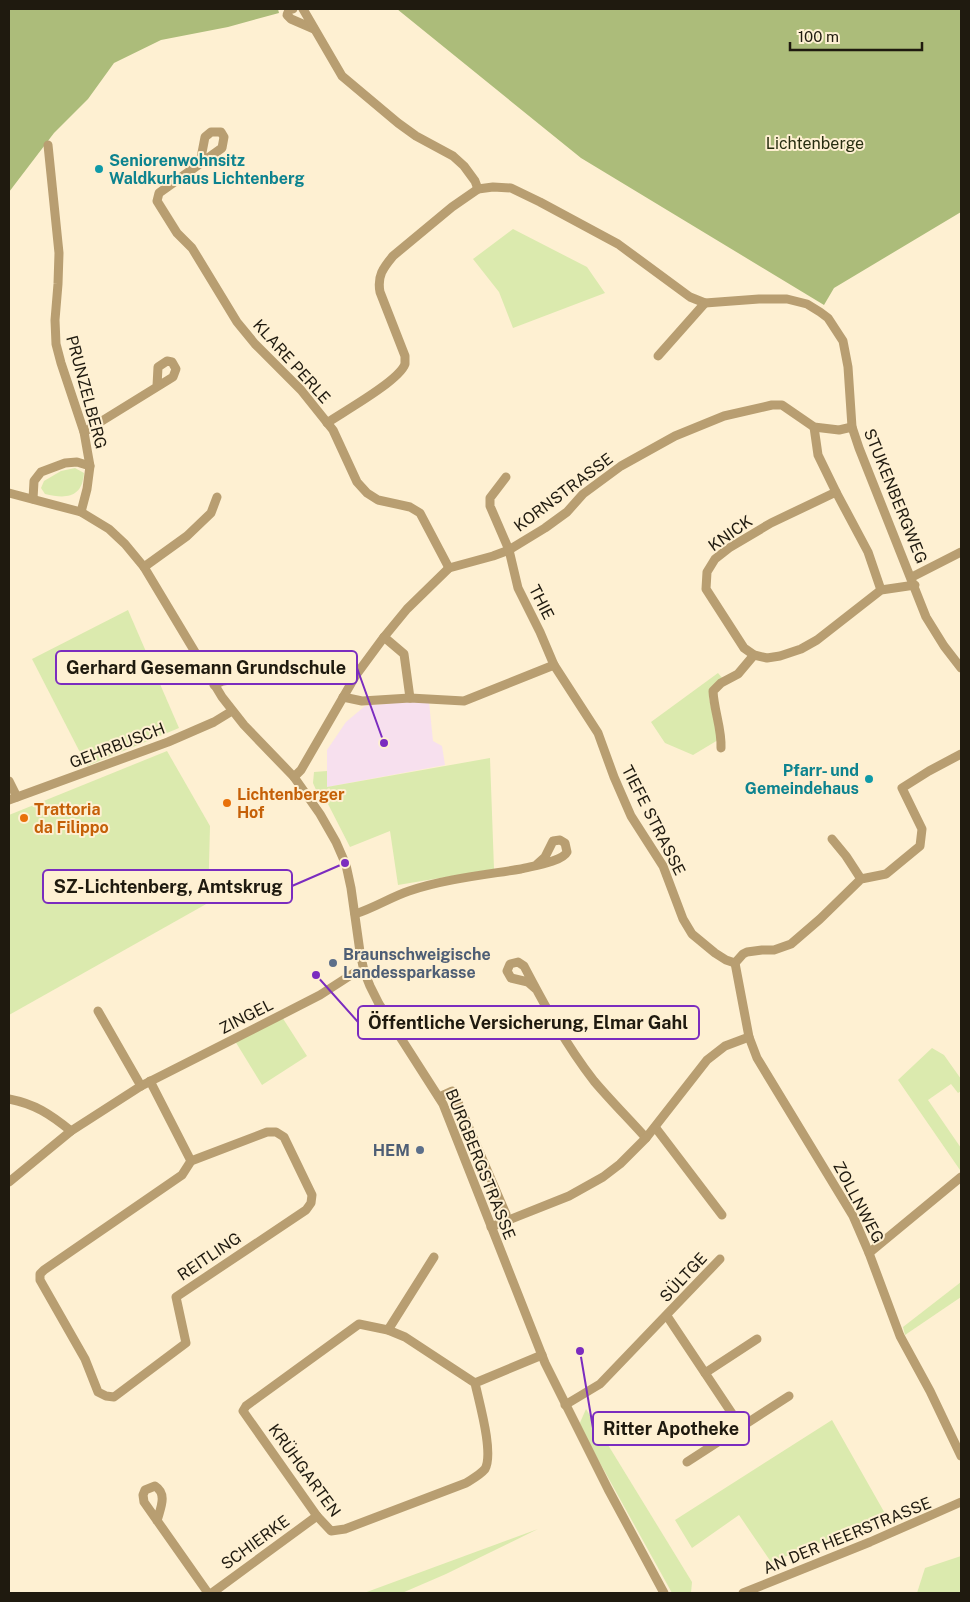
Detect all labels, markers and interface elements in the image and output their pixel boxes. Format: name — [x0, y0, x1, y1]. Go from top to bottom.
scale bar — [790, 20, 922, 52]
text: 100 m — [798, 28, 839, 45]
park label: Lichtenberge — [766, 134, 864, 153]
place label: Seniorenwohnsitz Waldkurhaus Lichtenberg — [109, 151, 305, 188]
marker: Seniorenwohnsitz Waldkurhaus Lichtenberg — [93, 163, 105, 175]
street label: KLARE PERLE — [249, 315, 334, 407]
street label: PRUNZELBERG — [62, 333, 111, 451]
street label: STUKENBERGWEG — [860, 426, 931, 566]
street label: KORNSTRASSE — [510, 449, 617, 536]
street label: KNICK — [705, 511, 756, 555]
street label: THIE — [525, 582, 558, 623]
callout: Gerhard Gesemann Grundschule — [56, 651, 357, 684]
text: Gerhard Gesemann Grundschule — [66, 657, 346, 678]
street label: GEHRBUSCH — [67, 719, 168, 772]
place label: Pfarr- und Gemeindehaus — [745, 761, 859, 798]
street label: TIEFE STRASSE — [618, 762, 689, 878]
marker: Pfarr- und Gemeindehaus — [863, 773, 875, 785]
place label: Lichtenberger Hof — [237, 785, 345, 822]
marker: Lichtenberger Hof — [221, 797, 233, 809]
place label: Trattoria da Filippo — [34, 800, 109, 837]
marker: Trattoria da Filippo — [18, 812, 30, 824]
callout: SZ-Lichtenberg, Amtskrug — [43, 870, 292, 903]
text: SZ-Lichtenberg, Amtskrug — [53, 876, 283, 897]
place label: Braunschweigische Landessparkasse — [343, 945, 491, 982]
marker: Braunschweigische Landessparkasse — [327, 957, 339, 969]
street label: ZINGEL — [216, 995, 276, 1038]
callout: Öffentliche Versicherung, Elmar Gahl — [358, 1006, 699, 1039]
text: Öffentliche Versicherung, Elmar Gahl — [368, 1011, 688, 1033]
street label: BURGBERGSTRASSE — [442, 1086, 519, 1242]
place label: HEM — [373, 1141, 410, 1160]
marker: HEM — [414, 1144, 426, 1156]
street label: ZOLLNWEG — [829, 1158, 888, 1246]
street label: REITLING — [174, 1228, 245, 1285]
street label: SÜLTGE — [655, 1248, 711, 1306]
callout: Ritter Apotheke — [593, 1412, 749, 1445]
text: Ritter Apotheke — [603, 1418, 739, 1439]
street label: KRÜHGARTEN — [264, 1419, 346, 1521]
street label: AN DER HEERSTRASSE — [760, 1493, 934, 1578]
street label: SCHIERKE — [217, 1511, 293, 1574]

